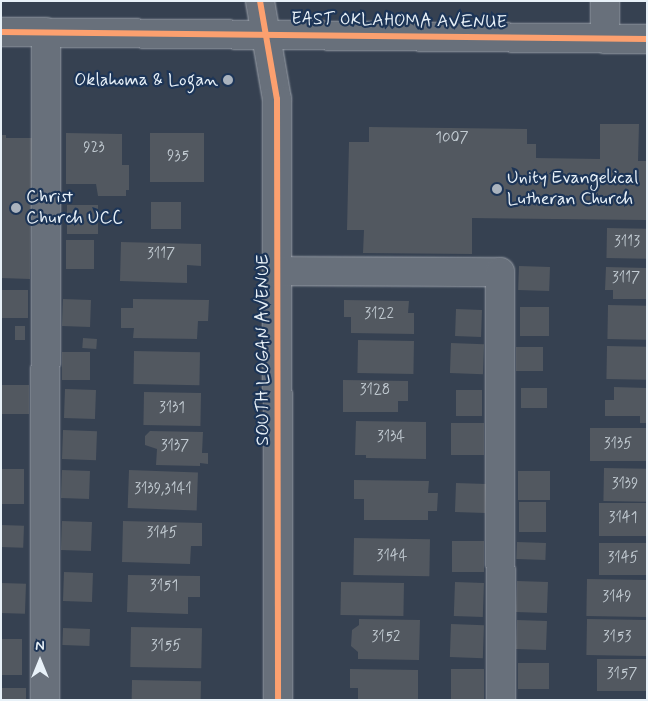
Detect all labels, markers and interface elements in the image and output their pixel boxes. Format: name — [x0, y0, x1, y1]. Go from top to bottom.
street label: EAST OKLAHOMA AVENUE — [289, 8, 509, 34]
place label: Oklahoma & Logan — [74, 69, 218, 91]
marker: Oklahoma & Logan — [222, 74, 234, 86]
house number: 1007 — [435, 130, 469, 148]
house number: 923 — [83, 140, 105, 158]
house number: 935 — [167, 148, 189, 166]
place label: Unity Evangelical Lutheran Church — [507, 168, 638, 210]
marker: Unity Evangelical Lutheran Church — [491, 183, 503, 195]
place label: Christ Church UCC — [26, 187, 123, 230]
marker: Christ Church UCC — [10, 202, 22, 214]
house number: 3113 — [614, 234, 640, 252]
house number: 3117 — [147, 246, 175, 264]
street label: SOUTH LOGAN AVENUE — [252, 253, 274, 447]
house number: 3117 — [612, 270, 640, 288]
house number: 3122 — [364, 306, 394, 324]
house number: 3128 — [360, 382, 390, 400]
house number: 3131 — [159, 400, 185, 418]
house number: 3134 — [377, 429, 405, 447]
house number: 3135 — [604, 436, 632, 454]
house number: 3137 — [161, 438, 189, 456]
house number: 3139 — [612, 476, 638, 494]
house number: 3139,3141 — [134, 481, 192, 499]
house number: 3141 — [609, 510, 637, 528]
house number: 3145 — [146, 525, 178, 543]
house number: 3144 — [377, 548, 407, 566]
house number: 3145 — [607, 550, 639, 568]
house number: 3151 — [150, 578, 178, 596]
house number: 3149 — [602, 589, 632, 607]
house number: 3152 — [372, 629, 400, 647]
house number: 3153 — [603, 629, 631, 647]
north arrow — [15, 636, 65, 686]
text: N — [35, 637, 45, 655]
house number: 3155 — [151, 638, 181, 656]
house number: 3157 — [607, 666, 637, 684]

